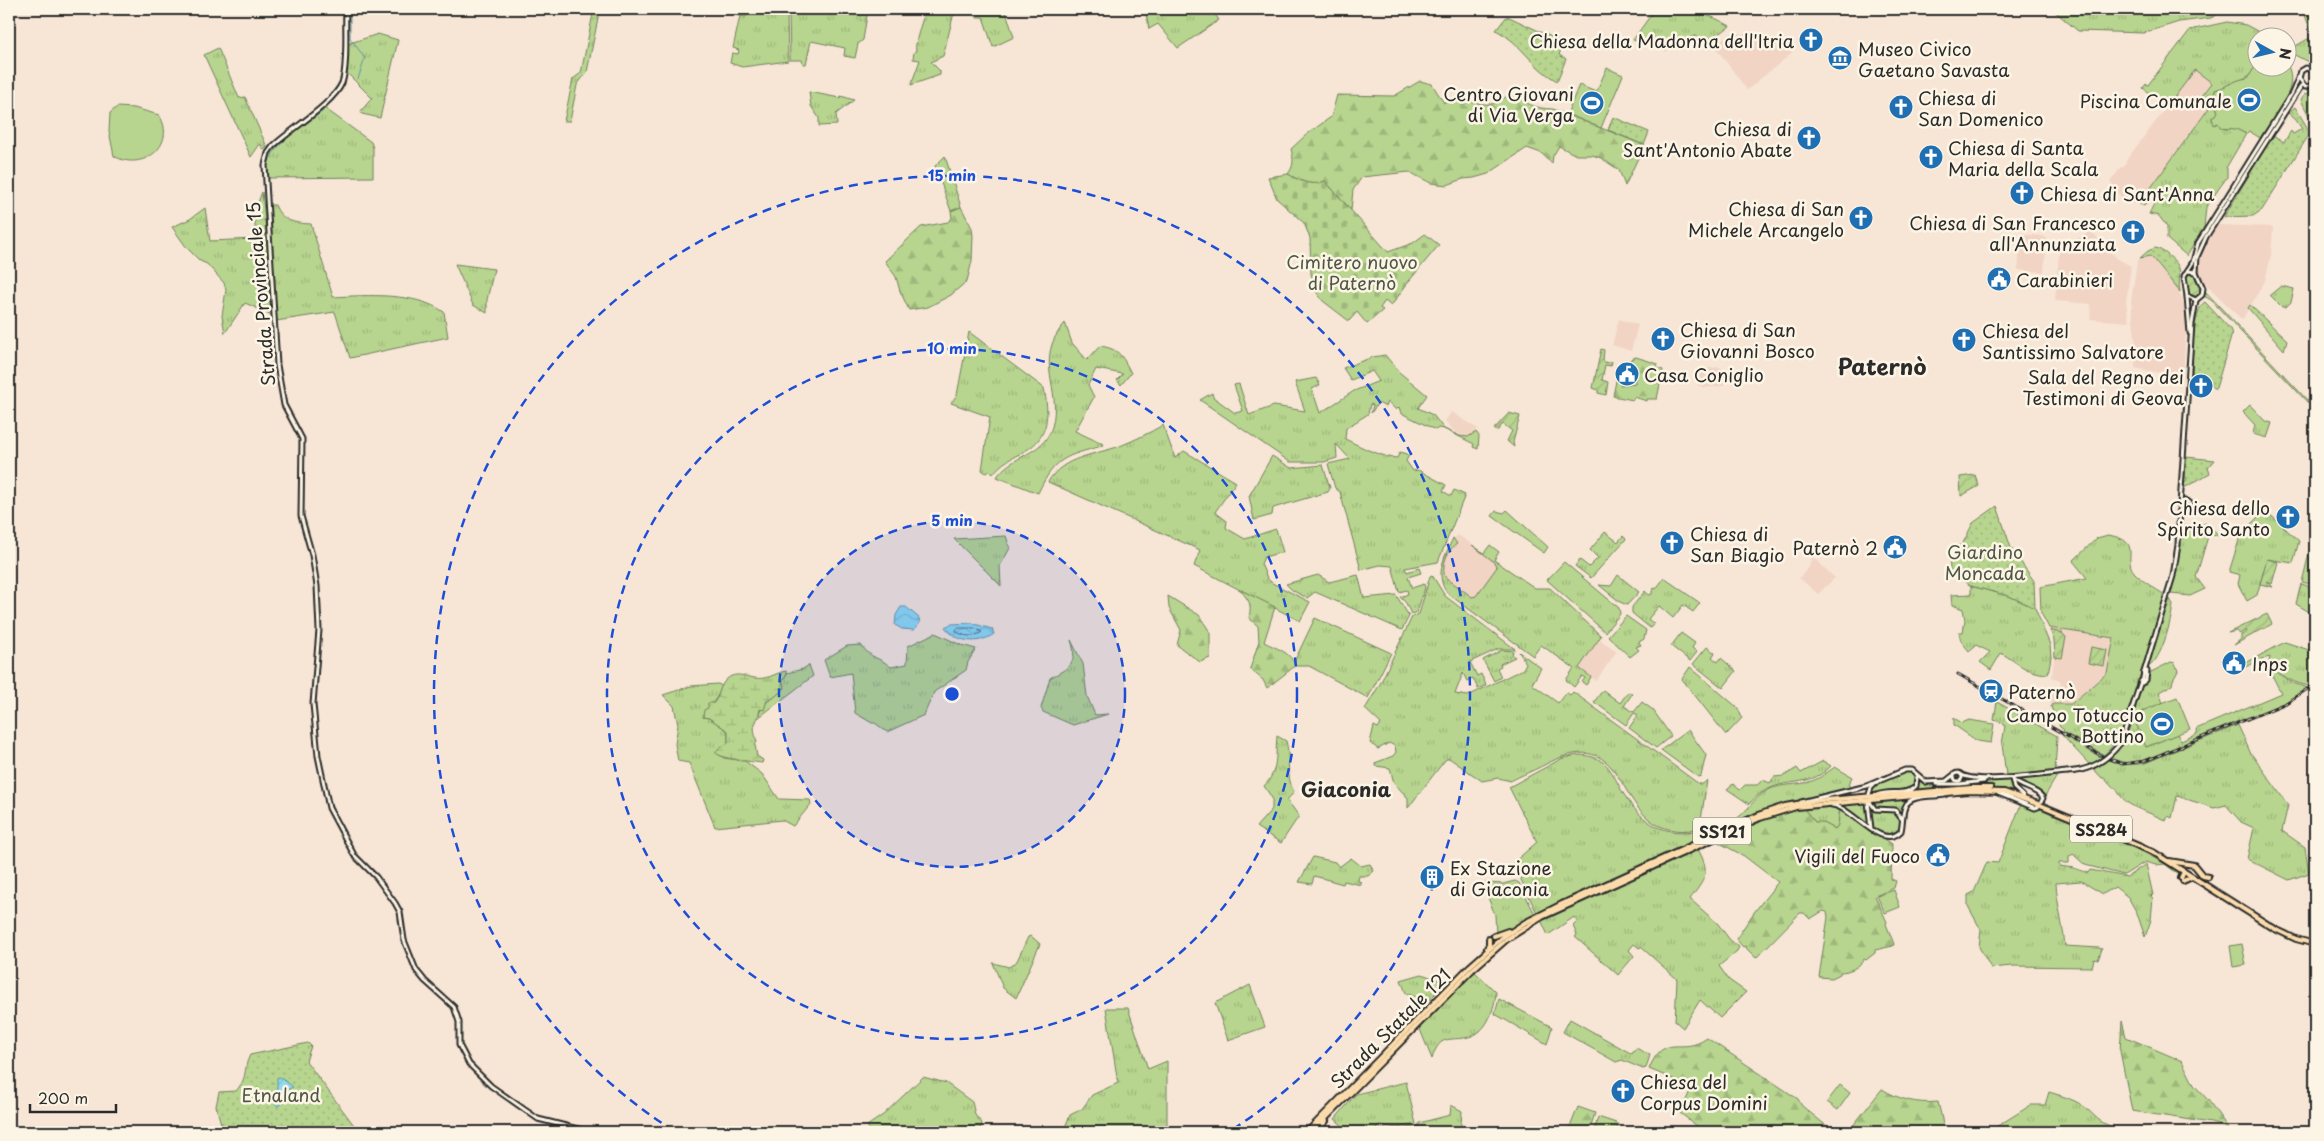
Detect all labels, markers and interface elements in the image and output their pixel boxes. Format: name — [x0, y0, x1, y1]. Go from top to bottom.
place label: Chiesa della Madonna dell'Itria — [1529, 27, 1795, 54]
church icon: Chiesa della Madonna dell'Itria — [1798, 27, 1824, 53]
north arrow — [2246, 28, 2296, 78]
place label: Museo Civico Gaetano Savasta — [1858, 35, 2010, 83]
museum icon: Museo Civico Gaetano Savasta — [1827, 45, 1853, 71]
text: N — [2274, 47, 2297, 61]
place label: Centro Giovani di Via Verga — [1443, 80, 1575, 128]
place label: Chiesa di San Domenico — [1918, 84, 2044, 132]
place label: Piscina Comunale — [2080, 87, 2232, 114]
sports icon: Piscina Comunale — [2236, 87, 2262, 113]
sports icon: Centro Giovani di Via Verga — [1579, 90, 1605, 116]
church icon: Chiesa di San Domenico — [1888, 94, 1914, 120]
place label: Chiesa di Sant'Antonio Abate — [1623, 115, 1792, 163]
church icon: Chiesa di Sant'Antonio Abate — [1796, 125, 1822, 151]
place label: Chiesa di Santa Maria della Scala — [1948, 134, 2099, 182]
church icon: Chiesa di Santa Maria della Scala — [1918, 144, 1944, 170]
text: 15 min — [928, 163, 976, 186]
church icon: Chiesa di Sant'Anna — [2009, 180, 2035, 206]
place label: Chiesa di Sant'Anna — [2040, 180, 2215, 207]
place label: Chiesa di San Michele Arcangelo — [1688, 195, 1844, 243]
street label: Strada Provinciale 15 — [238, 201, 282, 387]
church icon: Chiesa di San Michele Arcangelo — [1848, 205, 1874, 231]
place label: Chiesa di San Francesco all'Annunziata — [1909, 209, 2117, 257]
church icon: Chiesa di San Francesco all'Annunziata — [2120, 219, 2146, 245]
park label: Cimitero nuovo di Paternò — [1286, 248, 1418, 296]
public building icon: Carabinieri — [1986, 266, 2012, 292]
place label: Carabinieri — [2016, 266, 2113, 293]
place label: Chiesa di San Giovanni Bosco — [1680, 316, 1815, 364]
place label: Chiesa del Santissimo Salvatore — [1982, 317, 2164, 365]
church icon: Chiesa di San Giovanni Bosco — [1650, 326, 1676, 352]
church icon: Chiesa del Santissimo Salvatore — [1951, 327, 1977, 353]
text: 10 min — [927, 336, 977, 359]
district label: Paternò — [1838, 349, 1926, 382]
public building icon: Casa Coniglio — [1614, 361, 1640, 387]
place label: Casa Coniglio — [1644, 361, 1764, 388]
place label: Sala del Regno dei Testimoni di Geova — [2022, 363, 2184, 411]
church icon: Sala del Regno dei Testimoni di Geova — [2188, 373, 2214, 399]
place label: Chiesa dello Spirito Santo — [2157, 494, 2270, 542]
church icon: Chiesa dello Spirito Santo — [2275, 504, 2301, 530]
text: 5 min — [931, 508, 973, 531]
place label: Chiesa di San Biagio — [1690, 520, 1784, 568]
church icon: Chiesa di San Biagio — [1659, 530, 1685, 556]
place label: Paternò 2 — [1792, 534, 1878, 561]
public building icon: Paternò 2 — [1882, 534, 1908, 560]
park label: Giardino Moncada — [1945, 538, 2026, 586]
public building icon: Inps — [2221, 650, 2247, 676]
place label: Inps — [2252, 650, 2287, 677]
station icon: Paternò — [1978, 678, 2004, 704]
place label: Paternò — [2008, 678, 2076, 705]
centre of rings — [943, 685, 961, 703]
place label: Campo Totuccio Bottino — [2006, 701, 2144, 749]
sports icon: Campo Totuccio Bottino — [2149, 711, 2175, 737]
district label: Giaconia — [1301, 774, 1392, 804]
road number: SS284 — [2070, 816, 2132, 842]
road number: SS121 — [1693, 818, 1751, 844]
place label: Vigili del Fuoco — [1794, 842, 1920, 869]
public building icon: Vigili del Fuoco — [1925, 842, 1951, 868]
place label: Ex Stazione di Giaconia — [1450, 854, 1552, 902]
building icon: Ex Stazione di Giaconia — [1419, 864, 1445, 890]
street label: Strada Statale 121 — [1324, 962, 1456, 1094]
place label: Chiesa del Corpus Domini — [1640, 1068, 1768, 1116]
church icon: Chiesa del Corpus Domini — [1610, 1078, 1636, 1104]
scale bar — [30, 1081, 116, 1113]
park label: Etnaland — [242, 1081, 320, 1108]
text: 200 m — [38, 1086, 88, 1109]

